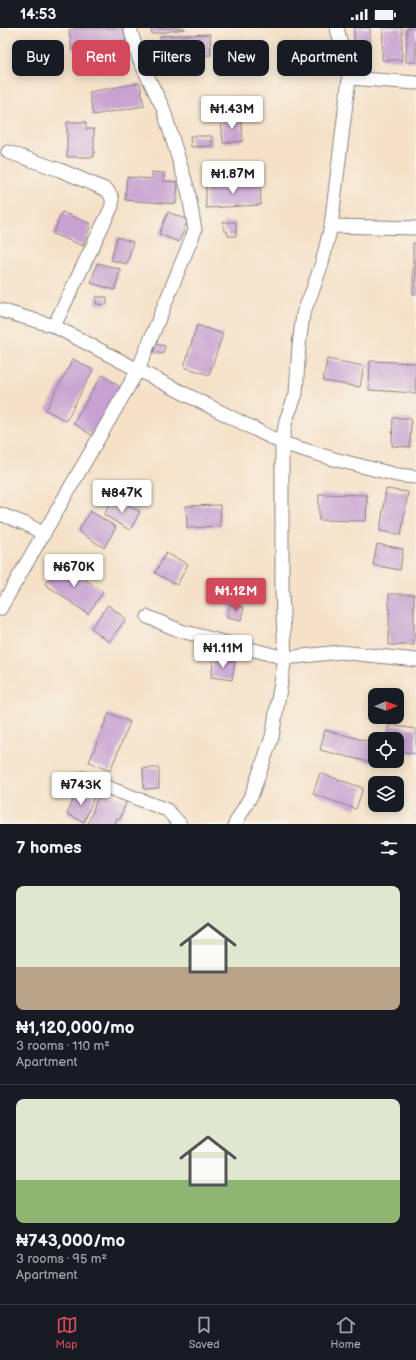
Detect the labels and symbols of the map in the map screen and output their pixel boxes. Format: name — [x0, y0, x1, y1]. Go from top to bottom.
pin: ₦1.43M — [199, 96, 265, 130]
pin: ₦1.87M — [200, 161, 266, 195]
pin: ₦847K — [94, 480, 150, 514]
pin: ₦670K — [46, 554, 102, 588]
pin: ₦1.12M — [203, 578, 269, 612]
pin: ₦1.11M — [190, 635, 256, 669]
north arrow — [368, 688, 404, 724]
pin: ₦743K — [53, 772, 109, 806]

